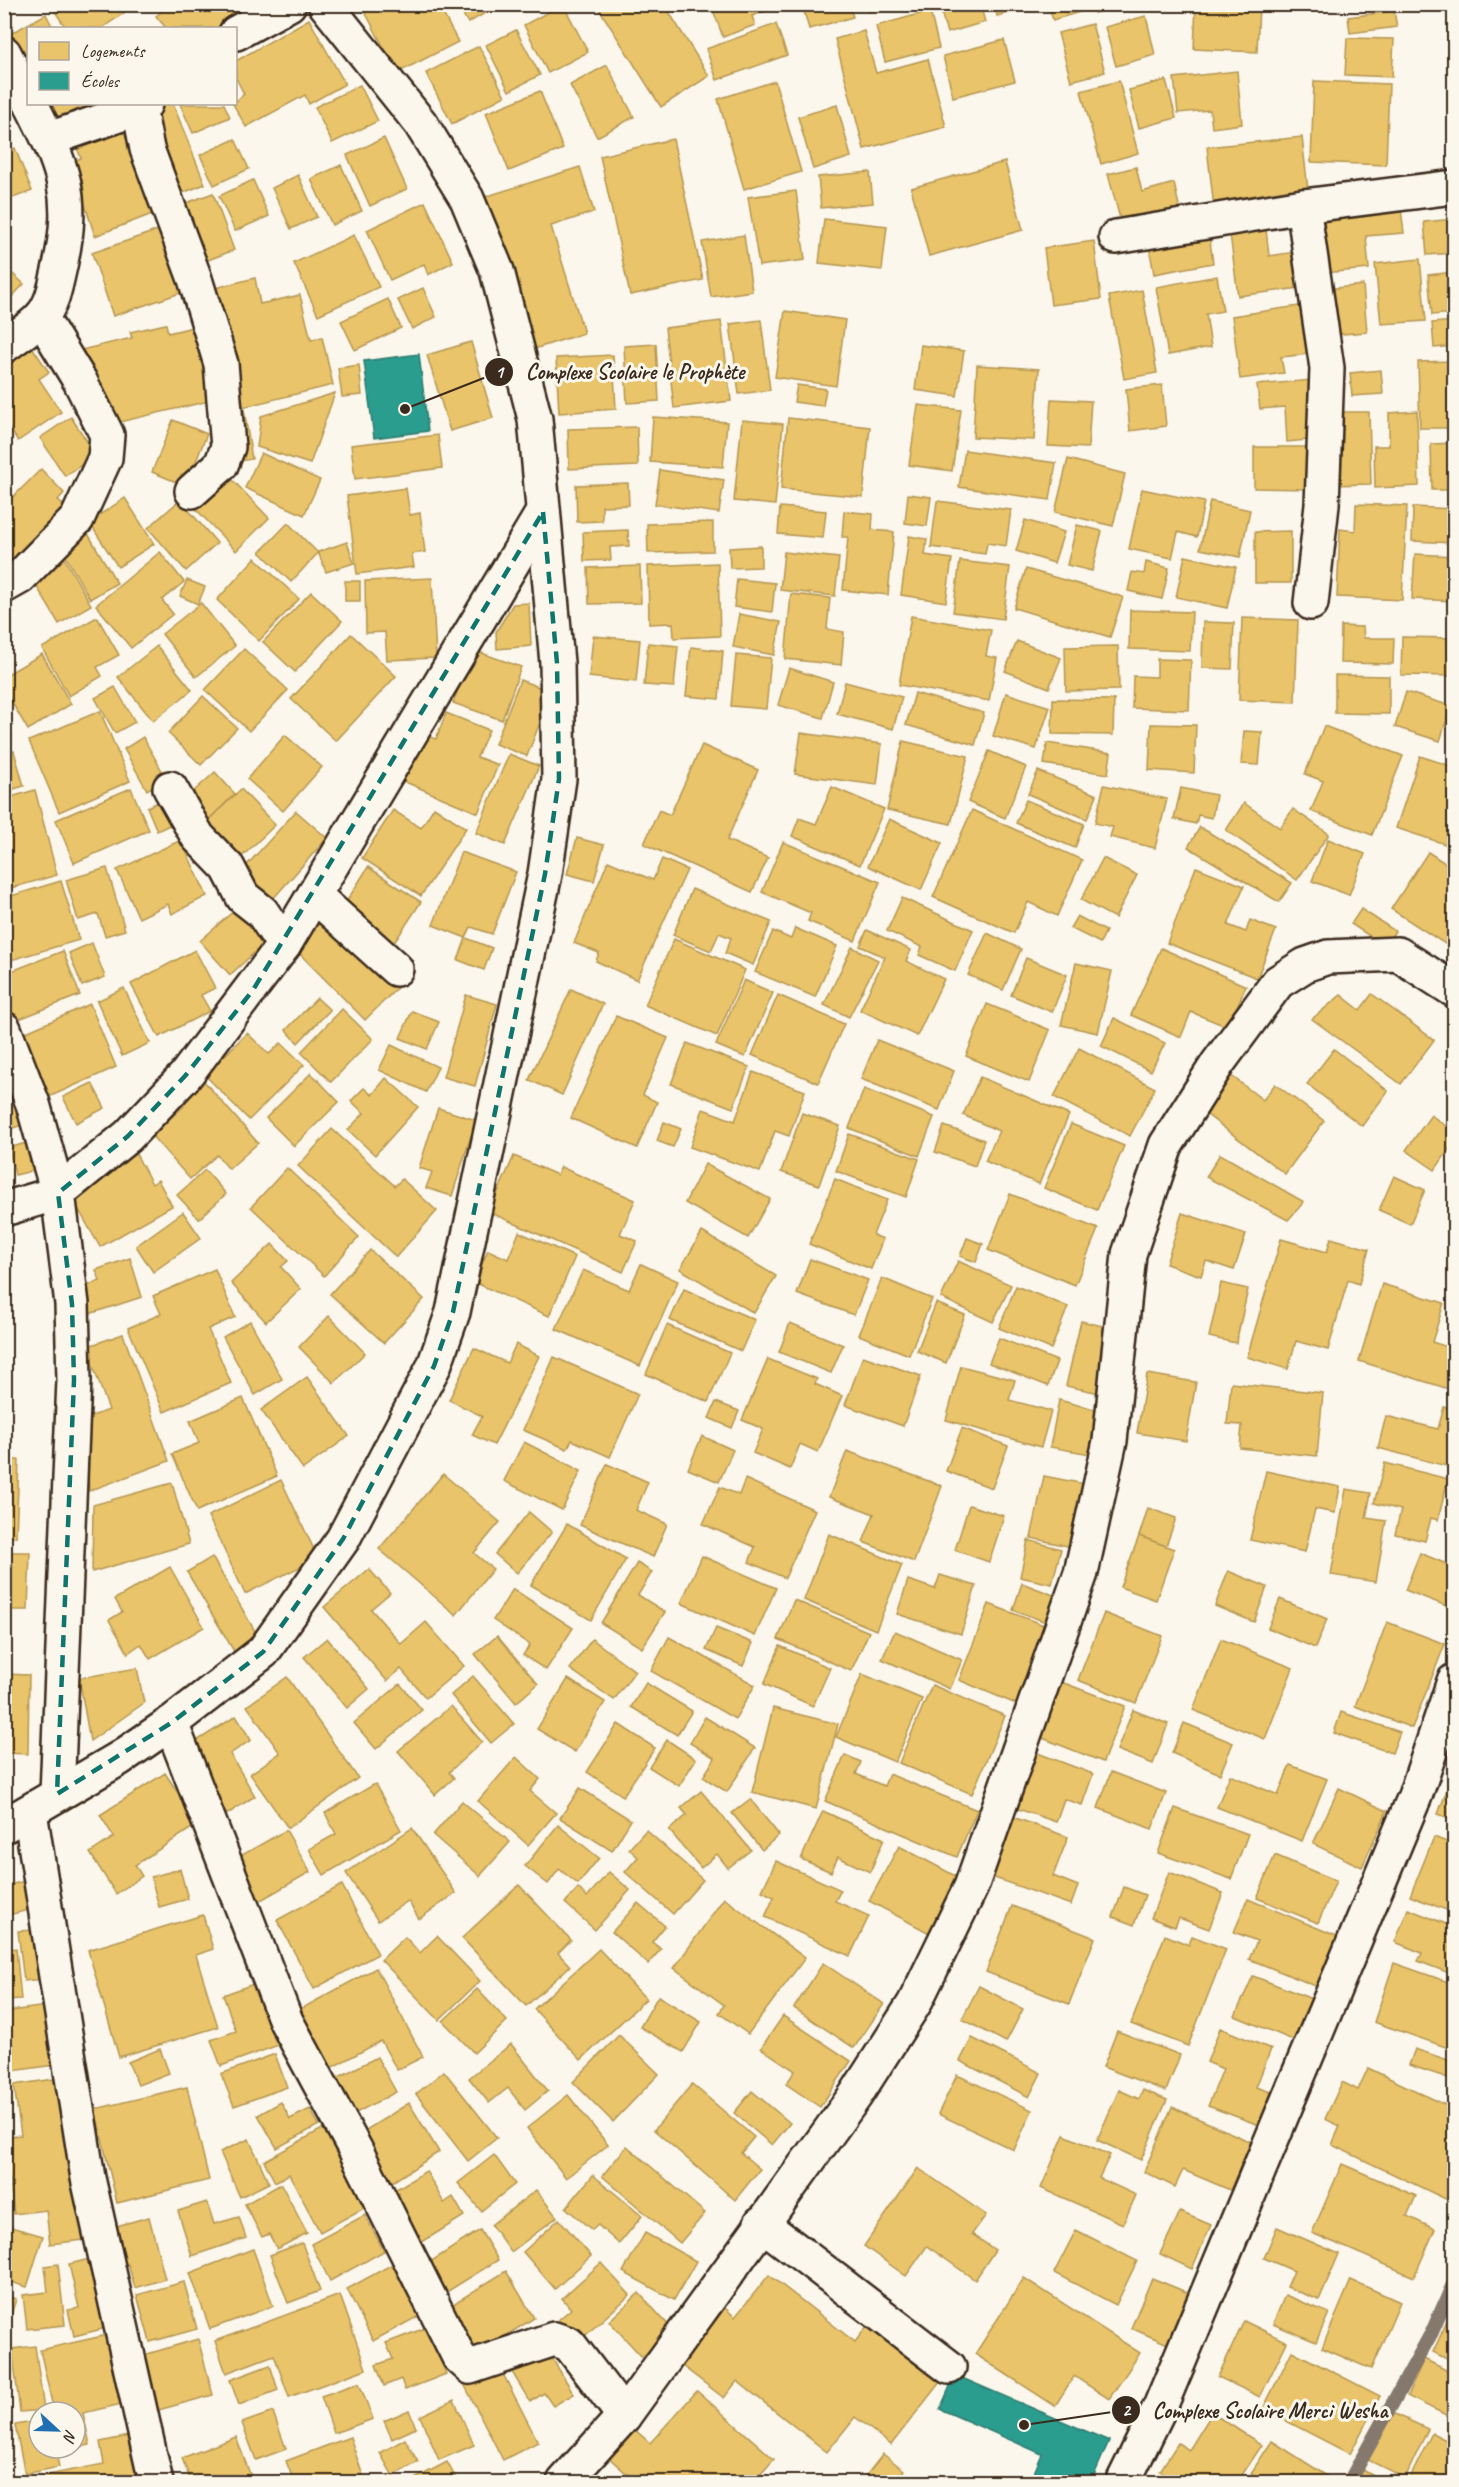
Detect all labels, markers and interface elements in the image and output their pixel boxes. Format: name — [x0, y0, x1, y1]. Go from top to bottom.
legend — [27, 27, 237, 105]
text: Logements — [81, 40, 146, 62]
text: Écoles — [81, 70, 120, 92]
callout: Complexe Scolaire le Prophète — [484, 352, 756, 392]
text: Complexe Scolaire le Prophète — [526, 358, 747, 386]
text: 1 — [495, 361, 505, 383]
callout: Complexe Scolaire Merci Wesha — [1111, 2390, 1400, 2430]
text: Complexe Scolaire Merci Wesha — [1153, 2397, 1389, 2425]
text: 2 — [1122, 2399, 1132, 2421]
north arrow — [27, 2400, 87, 2460]
text: N — [58, 2427, 81, 2446]

